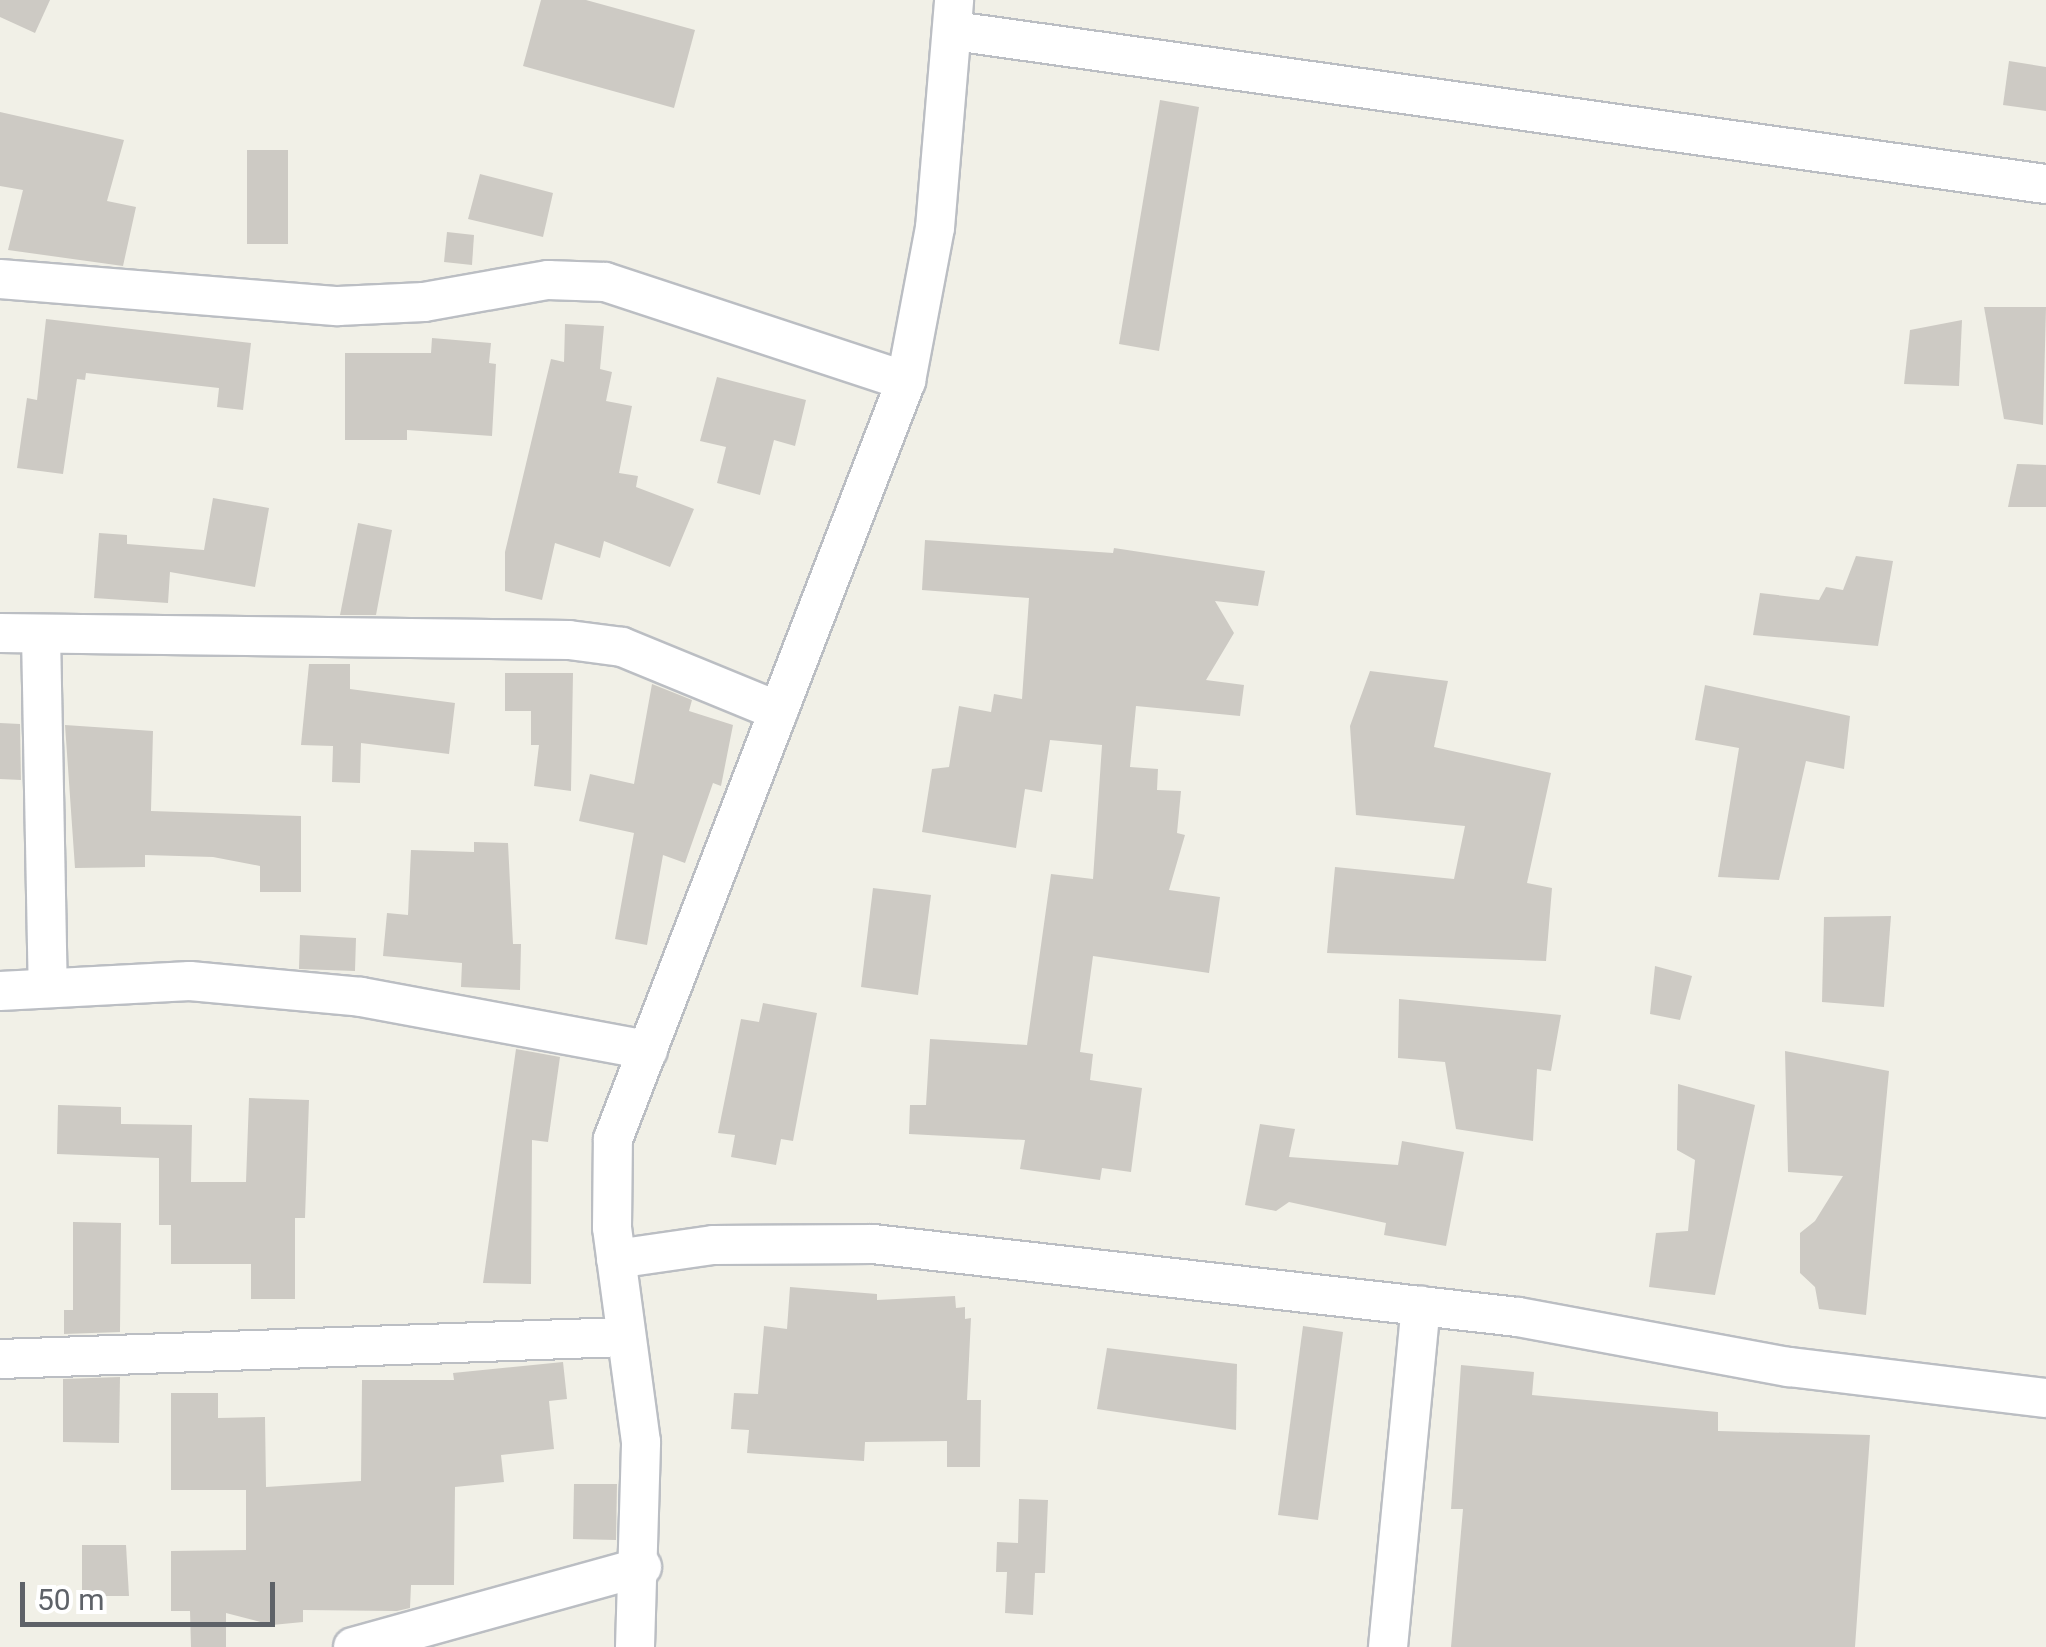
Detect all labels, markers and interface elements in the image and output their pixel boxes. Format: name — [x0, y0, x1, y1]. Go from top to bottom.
scale bar — [25, 1562, 280, 1624]
text: 50 m — [37, 1582, 104, 1617]

